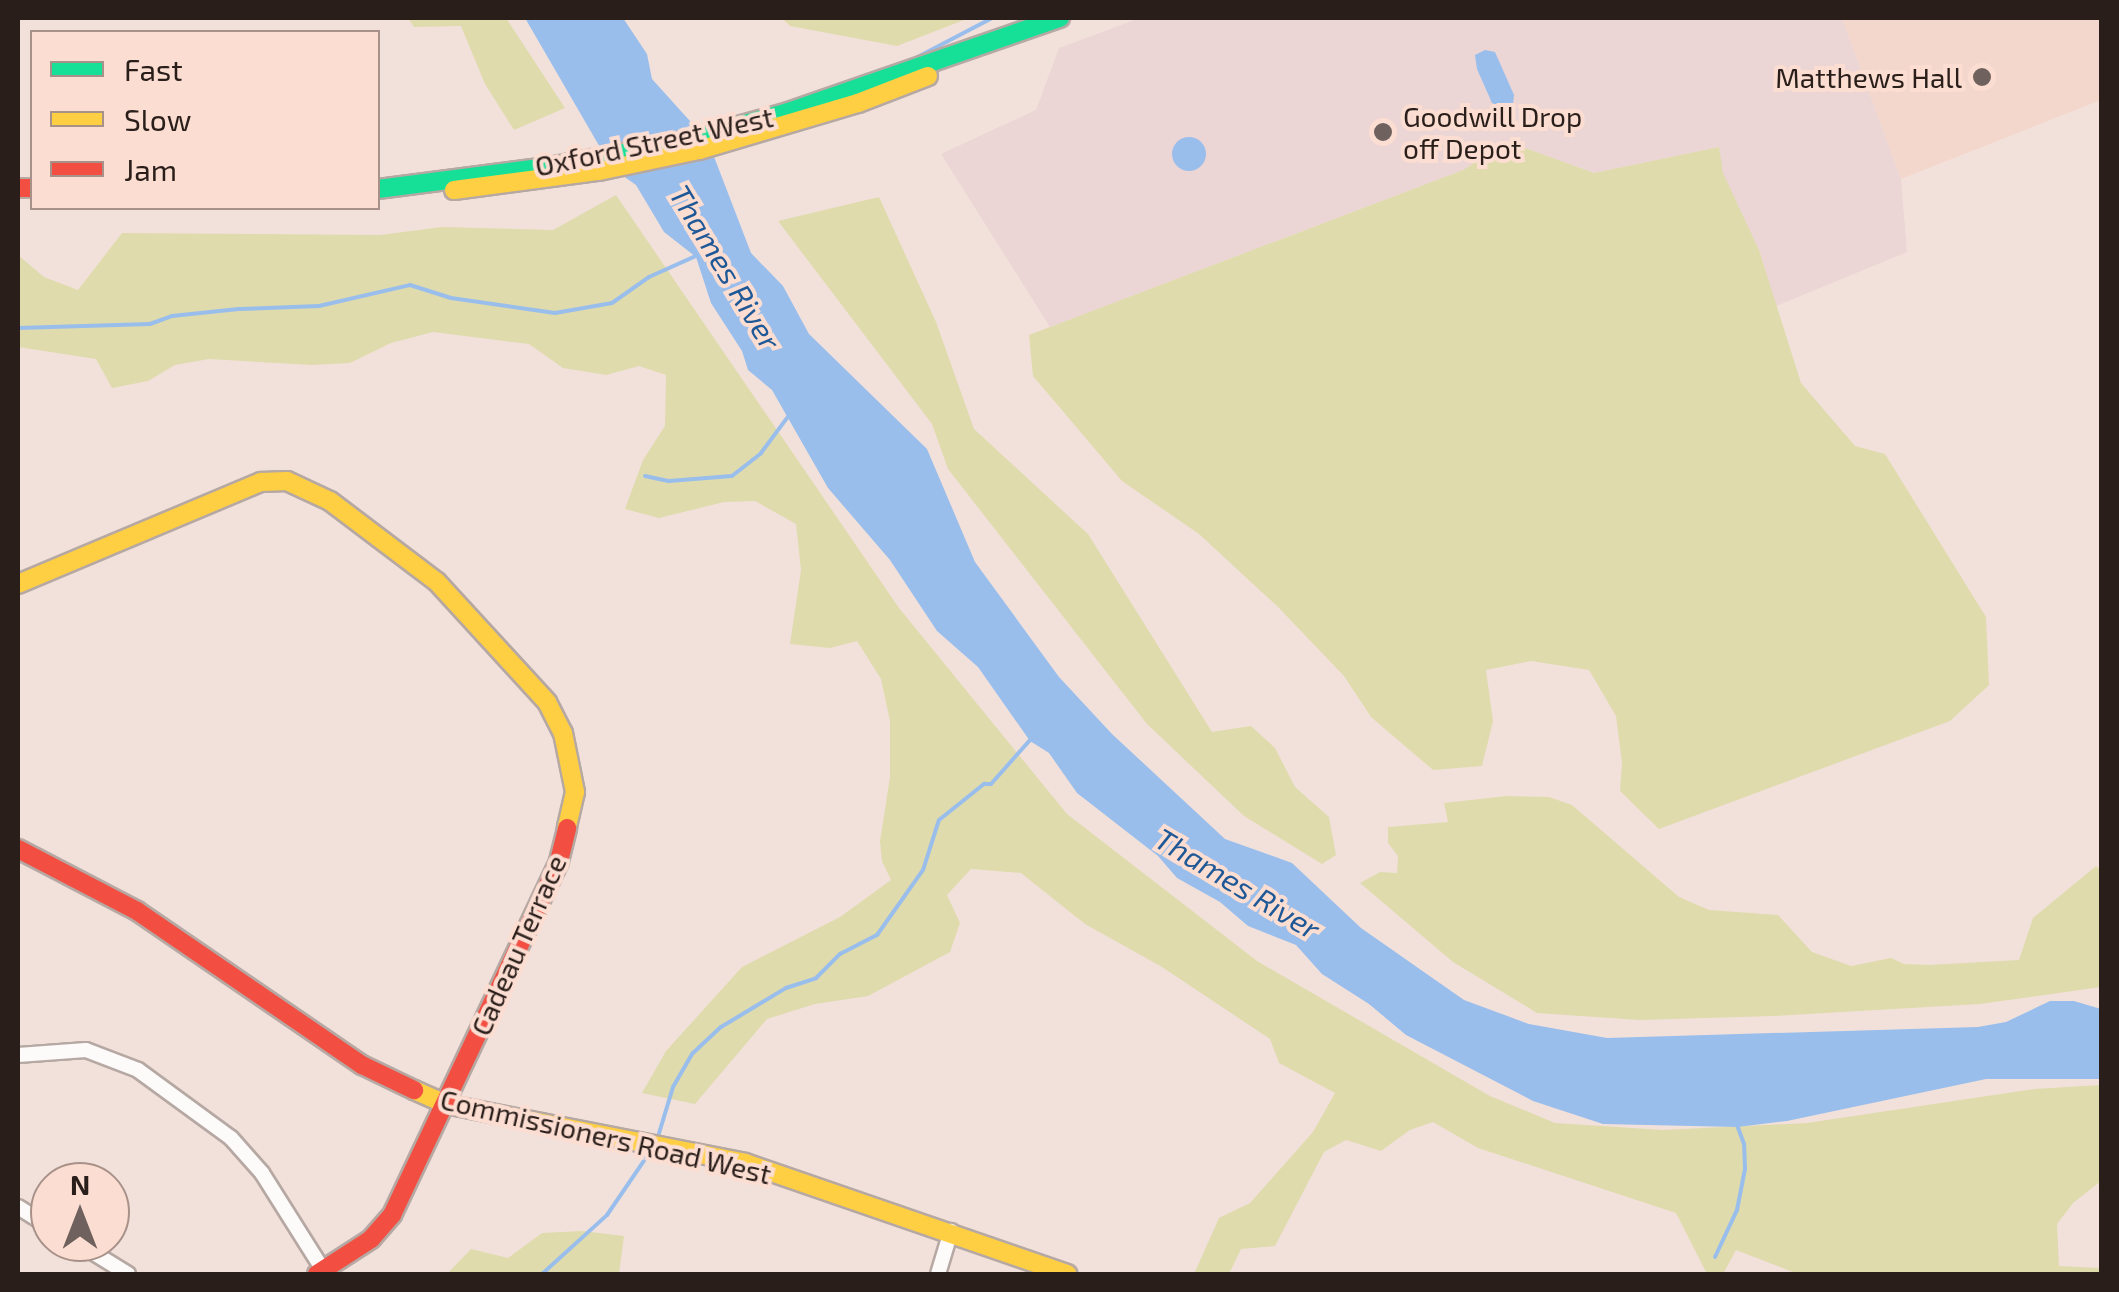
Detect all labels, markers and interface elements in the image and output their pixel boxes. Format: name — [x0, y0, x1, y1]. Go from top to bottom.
legend — [30, 30, 380, 210]
text: Fast — [124, 51, 183, 87]
place label: Matthews Hall — [1775, 60, 1962, 94]
marker: Matthews Hall — [1971, 66, 1993, 88]
street label: Oxford Street West — [532, 99, 776, 183]
place label: Goodwill Drop off Depot — [1403, 99, 1583, 165]
text: Slow — [124, 101, 191, 137]
marker: Goodwill Drop off Depot — [1372, 121, 1394, 143]
text: Jam — [124, 151, 177, 187]
water label: Thames River — [663, 178, 789, 356]
water label: Thames River — [1149, 820, 1327, 946]
street label: Cadeau Terrace — [463, 849, 573, 1041]
street label: Commissioners Road West — [437, 1082, 775, 1190]
north arrow — [30, 1162, 130, 1262]
text: N — [70, 1167, 90, 1201]

